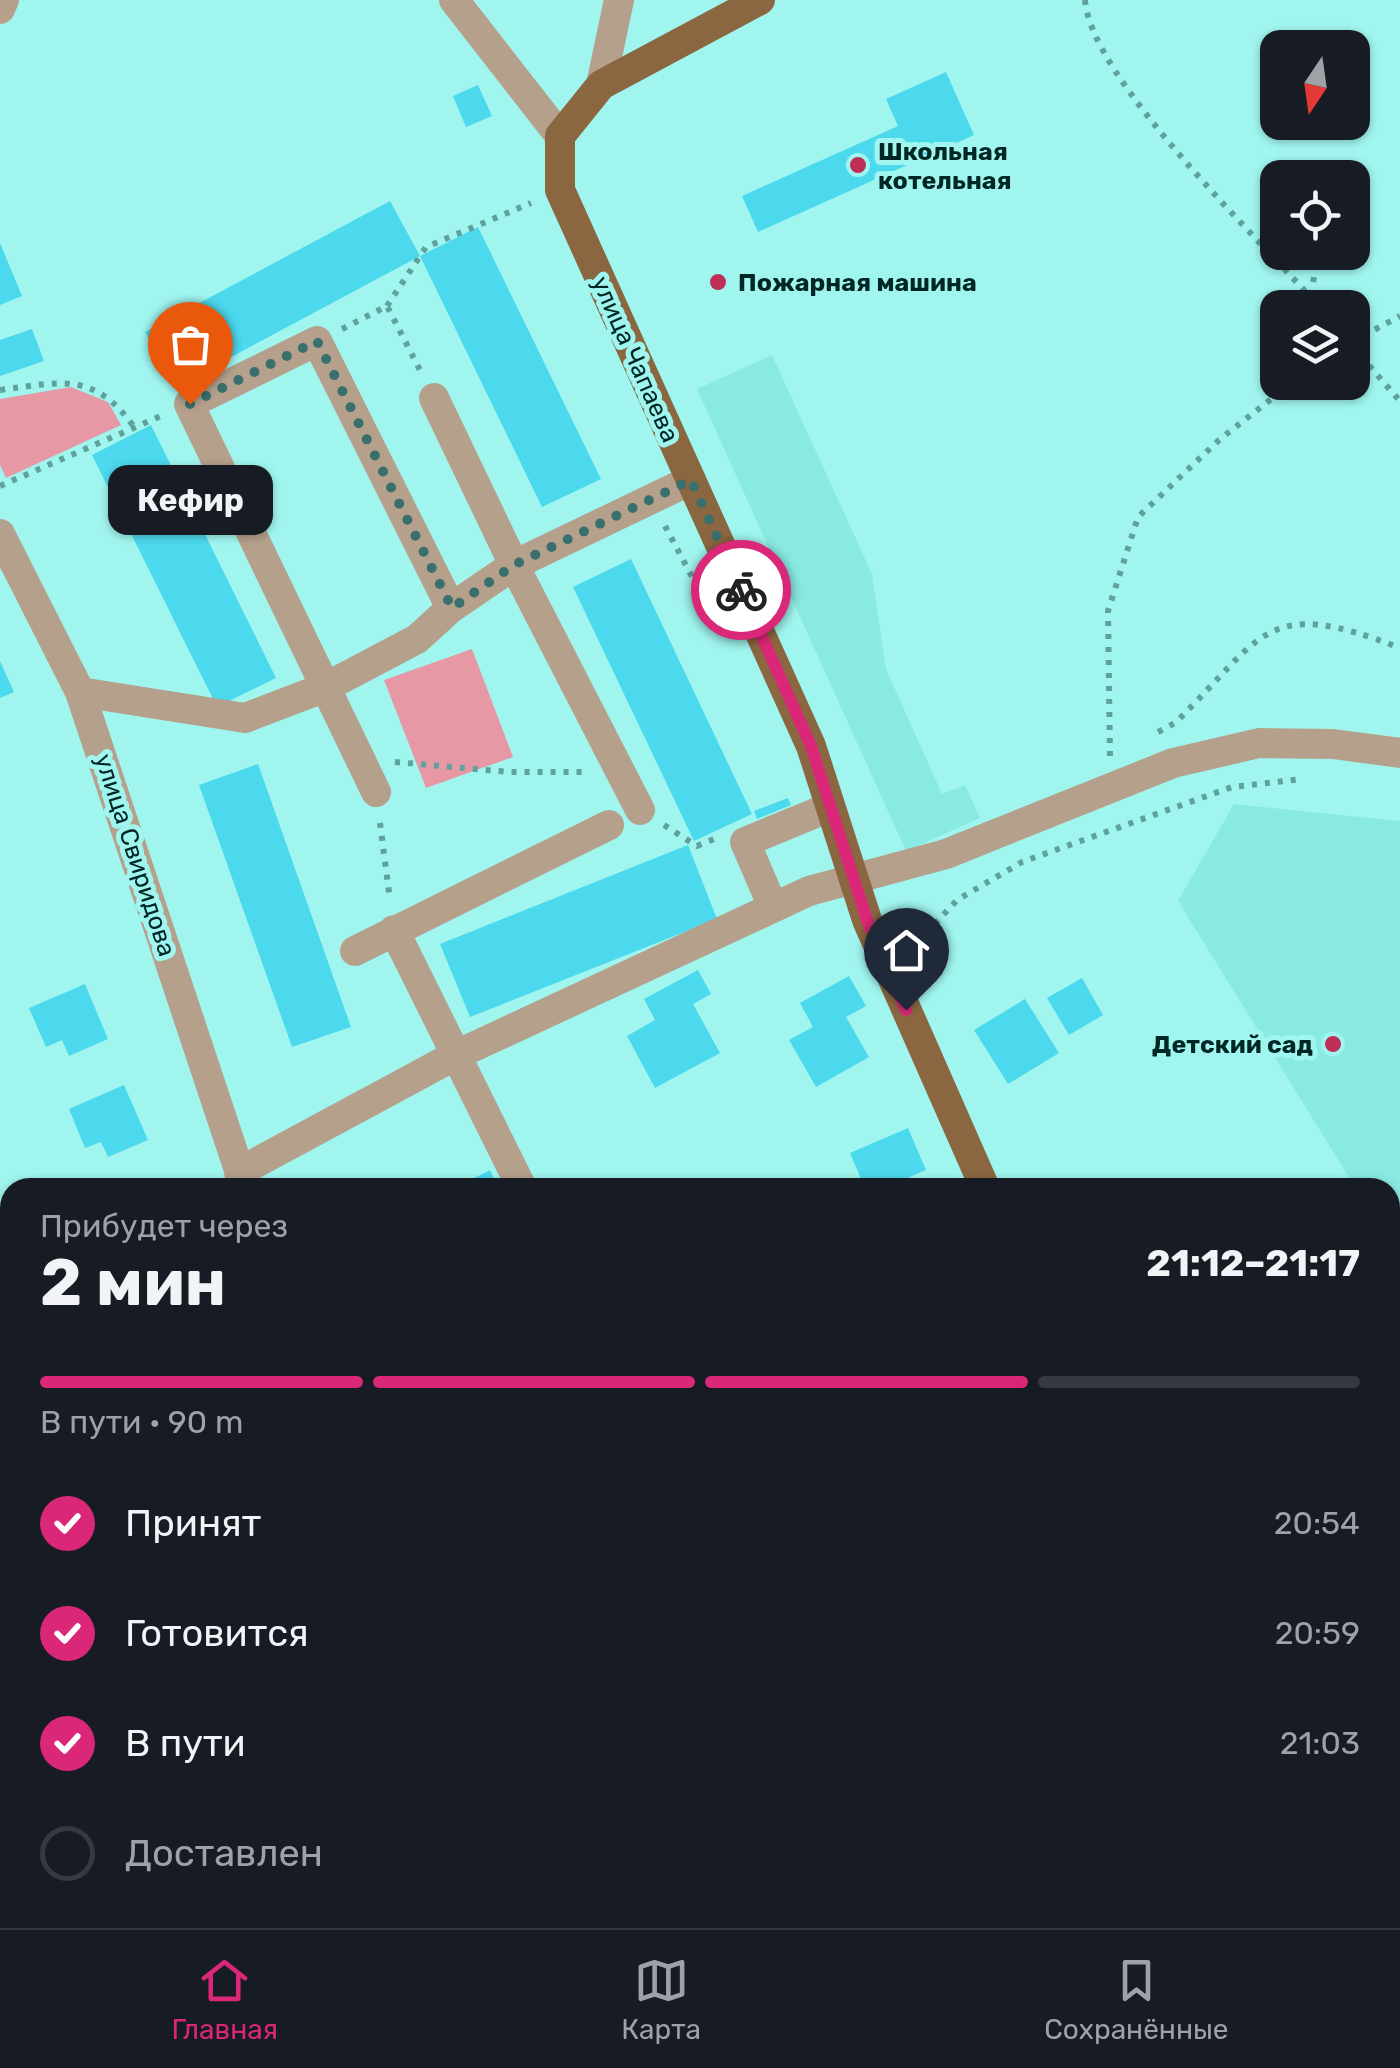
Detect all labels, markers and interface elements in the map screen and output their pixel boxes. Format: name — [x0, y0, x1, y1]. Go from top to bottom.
north arrow — [1260, 30, 1370, 140]
map controls — [1260, 30, 1370, 400]
place label: Школьная котельная — [878, 137, 1012, 195]
marker: Школьная котельная — [847, 154, 869, 176]
button: locate — [1260, 160, 1370, 270]
place label: Пожарная машина — [738, 268, 977, 297]
marker: Пожарная машина — [707, 271, 729, 293]
street label: улица Чапаева — [586, 272, 685, 447]
button: layers — [1260, 290, 1370, 400]
pin — [148, 302, 233, 405]
icon: bag — [163, 317, 218, 372]
callout: Кефир — [108, 464, 272, 534]
text: Кефир — [137, 481, 244, 519]
courier — [691, 540, 791, 640]
icon: bike — [714, 563, 769, 618]
street label: улица Свиридова — [89, 750, 182, 960]
pin — [864, 908, 949, 1011]
icon: home — [879, 923, 934, 978]
place label: Детский сад — [1152, 1030, 1313, 1059]
marker: Детский сад — [1322, 1033, 1344, 1055]
text: Прибудет через — [40, 1207, 288, 1245]
text: 21:12–21:17 — [1146, 1240, 1360, 1286]
text: 2 мин — [40, 1244, 226, 1321]
text: В пути · 90 m — [40, 1403, 243, 1441]
icon: check — [40, 1496, 95, 1551]
text: Принят — [125, 1500, 261, 1546]
text: 20:54 — [1274, 1504, 1360, 1542]
icon: check — [40, 1606, 95, 1661]
text: Готовится — [125, 1610, 309, 1656]
text: 20:59 — [1275, 1614, 1360, 1652]
icon: check — [40, 1716, 95, 1771]
text: В пути — [125, 1720, 246, 1766]
text: 21:03 — [1280, 1724, 1360, 1762]
text: Доставлен — [125, 1830, 323, 1876]
tab: Главная — [172, 1953, 278, 2046]
tab: Карта — [621, 1953, 701, 2046]
tab: Сохранённые — [1044, 1953, 1228, 2046]

